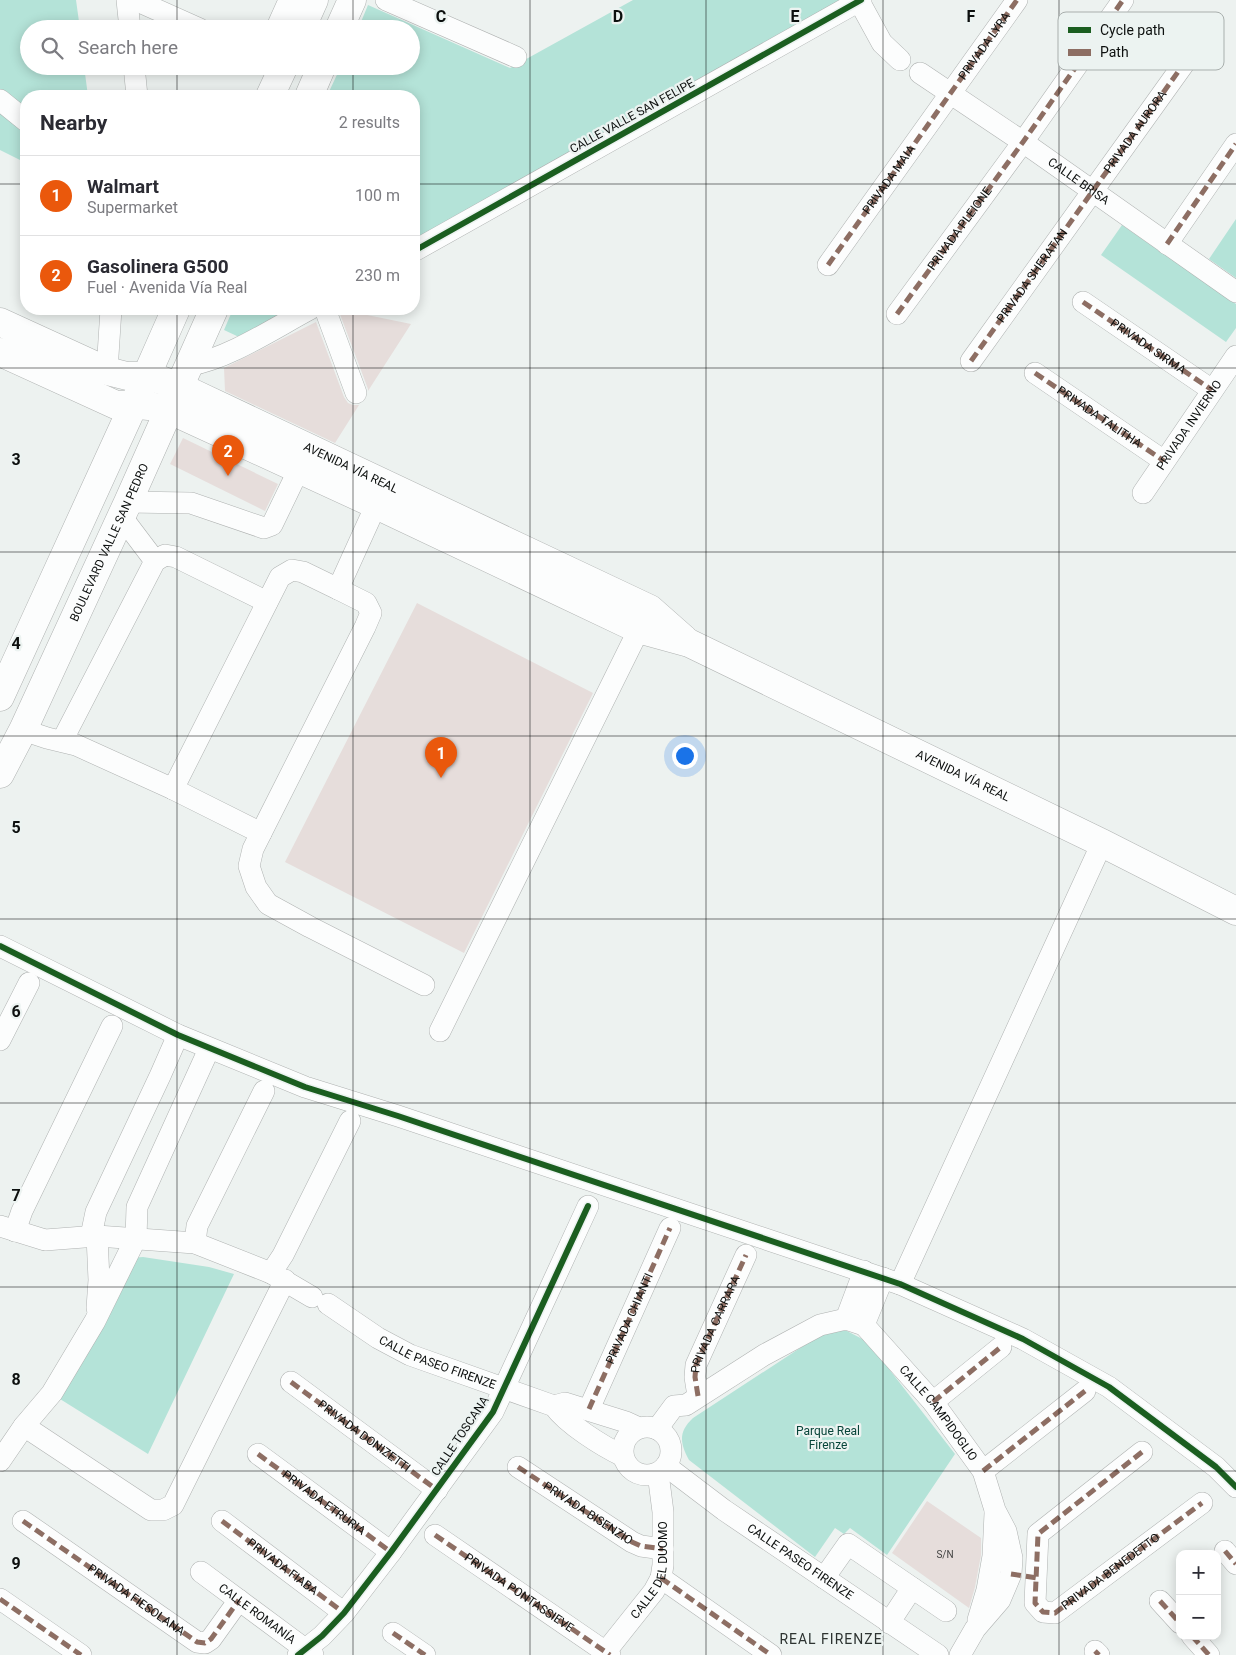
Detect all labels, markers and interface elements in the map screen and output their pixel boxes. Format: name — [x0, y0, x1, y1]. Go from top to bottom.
text: C — [436, 7, 446, 26]
text: D — [613, 7, 623, 26]
text: E — [791, 7, 800, 26]
text: F — [967, 7, 976, 26]
street label: PRIVADA LYRA — [955, 9, 1013, 82]
legend — [1058, 12, 1224, 70]
search box — [20, 20, 420, 75]
text: Cycle path — [1100, 22, 1165, 38]
icon: search — [38, 34, 66, 62]
text: Search here — [78, 36, 178, 59]
text: Path — [1100, 44, 1129, 60]
street label: CALLE VALLE SAN FELIPE — [567, 76, 697, 156]
street label: PRIVADA AURORA — [1101, 88, 1170, 176]
text: Nearby — [40, 111, 107, 135]
text: 2 results — [339, 113, 400, 132]
street label: PRIVADA MAIA — [860, 142, 918, 217]
street label: CALLE BRISA — [1045, 155, 1112, 208]
text: Walmart — [87, 175, 159, 198]
street label: PRIVADA PLEIONE — [925, 184, 995, 273]
text: 1 — [51, 186, 61, 205]
text: 100 m — [355, 186, 400, 205]
text: Supermarket — [87, 198, 178, 217]
street label: PRIVADA SHERATAN — [994, 226, 1070, 325]
text: Gasolinera G500 — [87, 255, 229, 278]
text: 2 — [51, 266, 61, 285]
text: 230 m — [355, 266, 400, 285]
text: Fuel · Avenida Vía Real — [87, 278, 247, 297]
street label: PRIVADA SIRMA — [1108, 316, 1189, 377]
street label: PRIVADA INVIERNO — [1154, 378, 1225, 473]
street label: PRIVADA TALITHA — [1054, 383, 1145, 451]
pin: 2 — [212, 435, 244, 476]
street label: AVENIDA VÍA REAL — [301, 439, 401, 496]
text: 3 — [11, 450, 21, 469]
street label: BOULEVARD VALLE SAN PEDRO — [67, 461, 151, 624]
text: 4 — [11, 634, 21, 653]
pin: 1 — [425, 737, 457, 778]
your location — [672, 743, 698, 769]
street label: AVENIDA VÍA REAL — [914, 747, 1013, 805]
text: 5 — [11, 818, 21, 837]
text: 6 — [11, 1002, 21, 1021]
text: 7 — [11, 1186, 21, 1205]
street label: PRIVADA CHIANTI — [603, 1271, 656, 1366]
street label: PRIVADA CARRARA — [688, 1273, 743, 1374]
street label: CALLE PASEO FIRENZE — [377, 1333, 498, 1392]
street label: CALLE CAMPIDOGLIO — [897, 1363, 980, 1464]
text: 8 — [11, 1370, 21, 1389]
street label: CALLE TOSCANA — [428, 1394, 492, 1478]
street label: PRIVADA DONIZETTI — [315, 1397, 413, 1475]
park label: Parque Real Firenze — [796, 1424, 860, 1452]
street label: PRIVADA ETRURIA — [280, 1467, 368, 1538]
street label: PRIVADA BISENZIO — [541, 1479, 635, 1548]
street label: CALLE DEL DUOMO — [628, 1521, 670, 1622]
street label: CALLE PASEO FIRENZE — [745, 1521, 856, 1603]
street label: PRIVADA BENEDETTO — [1059, 1530, 1162, 1613]
street label: PRIVADA FIABA — [245, 1536, 321, 1598]
house number: S/N — [936, 1549, 954, 1560]
street label: PRIVADA PONTASSIEVE — [462, 1550, 577, 1635]
map controls — [1176, 1550, 1221, 1640]
button: + — [1176, 1550, 1221, 1595]
text: 9 — [11, 1554, 21, 1573]
street label: PRIVADA FIESOLANA — [85, 1561, 188, 1638]
street label: CALLE ROMANÍA — [216, 1581, 299, 1647]
button: − — [1176, 1595, 1221, 1640]
district label: REAL FIRENZE — [779, 1631, 883, 1647]

